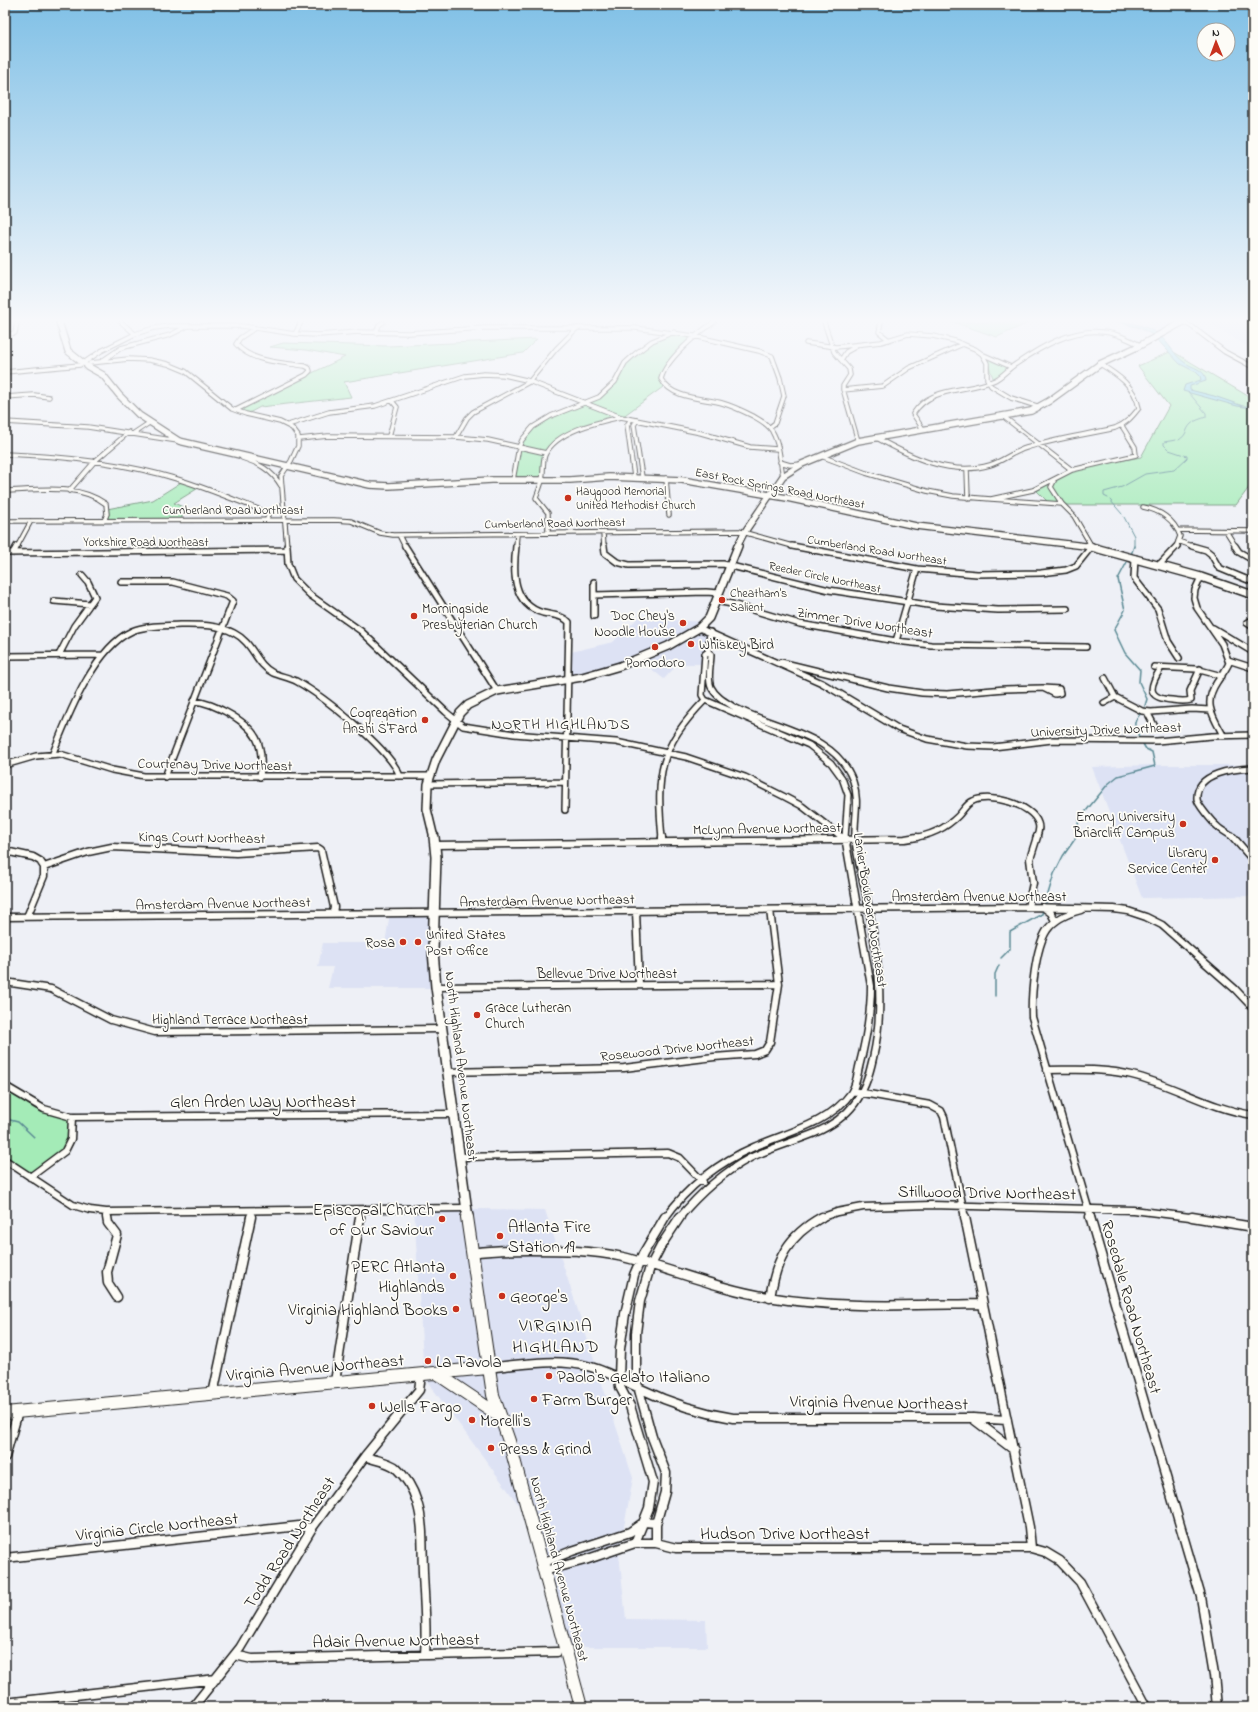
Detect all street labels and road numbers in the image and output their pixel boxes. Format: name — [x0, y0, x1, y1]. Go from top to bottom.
street label: East Rock Springs Road Northeast — [693, 464, 866, 515]
street label: Cumberland Road Northeast — [162, 502, 304, 520]
street label: Cumberland Road Northeast — [484, 514, 626, 534]
street label: Cumberland Road Northeast — [806, 531, 948, 571]
street label: Yorkshire Road Northeast — [83, 534, 209, 552]
street label: Reeder Circle Northeast — [767, 557, 883, 599]
street label: Zimmer Drive Northeast — [795, 602, 934, 645]
street label: University Drive Northeast — [1030, 717, 1182, 745]
street label: Courtenay Drive Northeast — [137, 754, 293, 778]
street label: McLynn Avenue Northeast — [693, 818, 842, 842]
street label: Kings Court Northeast — [138, 827, 266, 851]
street label: Lanier Boulevard Northeast — [847, 831, 892, 989]
street label: Amsterdam Avenue Northeast — [891, 887, 1067, 908]
street label: Amsterdam Avenue Northeast — [459, 889, 635, 914]
street label: Amsterdam Avenue Northeast — [135, 892, 311, 917]
street label: Bellevue Drive Northeast — [536, 964, 678, 985]
street label: North Highland Avenue Northeast — [437, 970, 483, 1162]
street label: Highland Terrace Northeast — [152, 1010, 308, 1032]
street label: Rosewood Drive Northeast — [599, 1031, 755, 1068]
street label: Glen Arden Way Northeast — [170, 1090, 356, 1116]
street label: Stillwood Drive Northeast — [898, 1179, 1077, 1208]
street label: Rosedale Road Northeast — [1094, 1218, 1167, 1398]
street label: Virginia Avenue Northeast — [224, 1348, 406, 1391]
street label: Virginia Avenue Northeast — [789, 1389, 969, 1420]
street label: Todd Road Northeast — [238, 1472, 343, 1614]
street label: North Highland Avenue Northeast — [523, 1475, 593, 1665]
street label: Virginia Circle Northeast — [74, 1506, 240, 1551]
street label: Hudson Drive Northeast — [700, 1522, 870, 1547]
street label: Adair Avenue Northeast — [312, 1628, 480, 1655]

